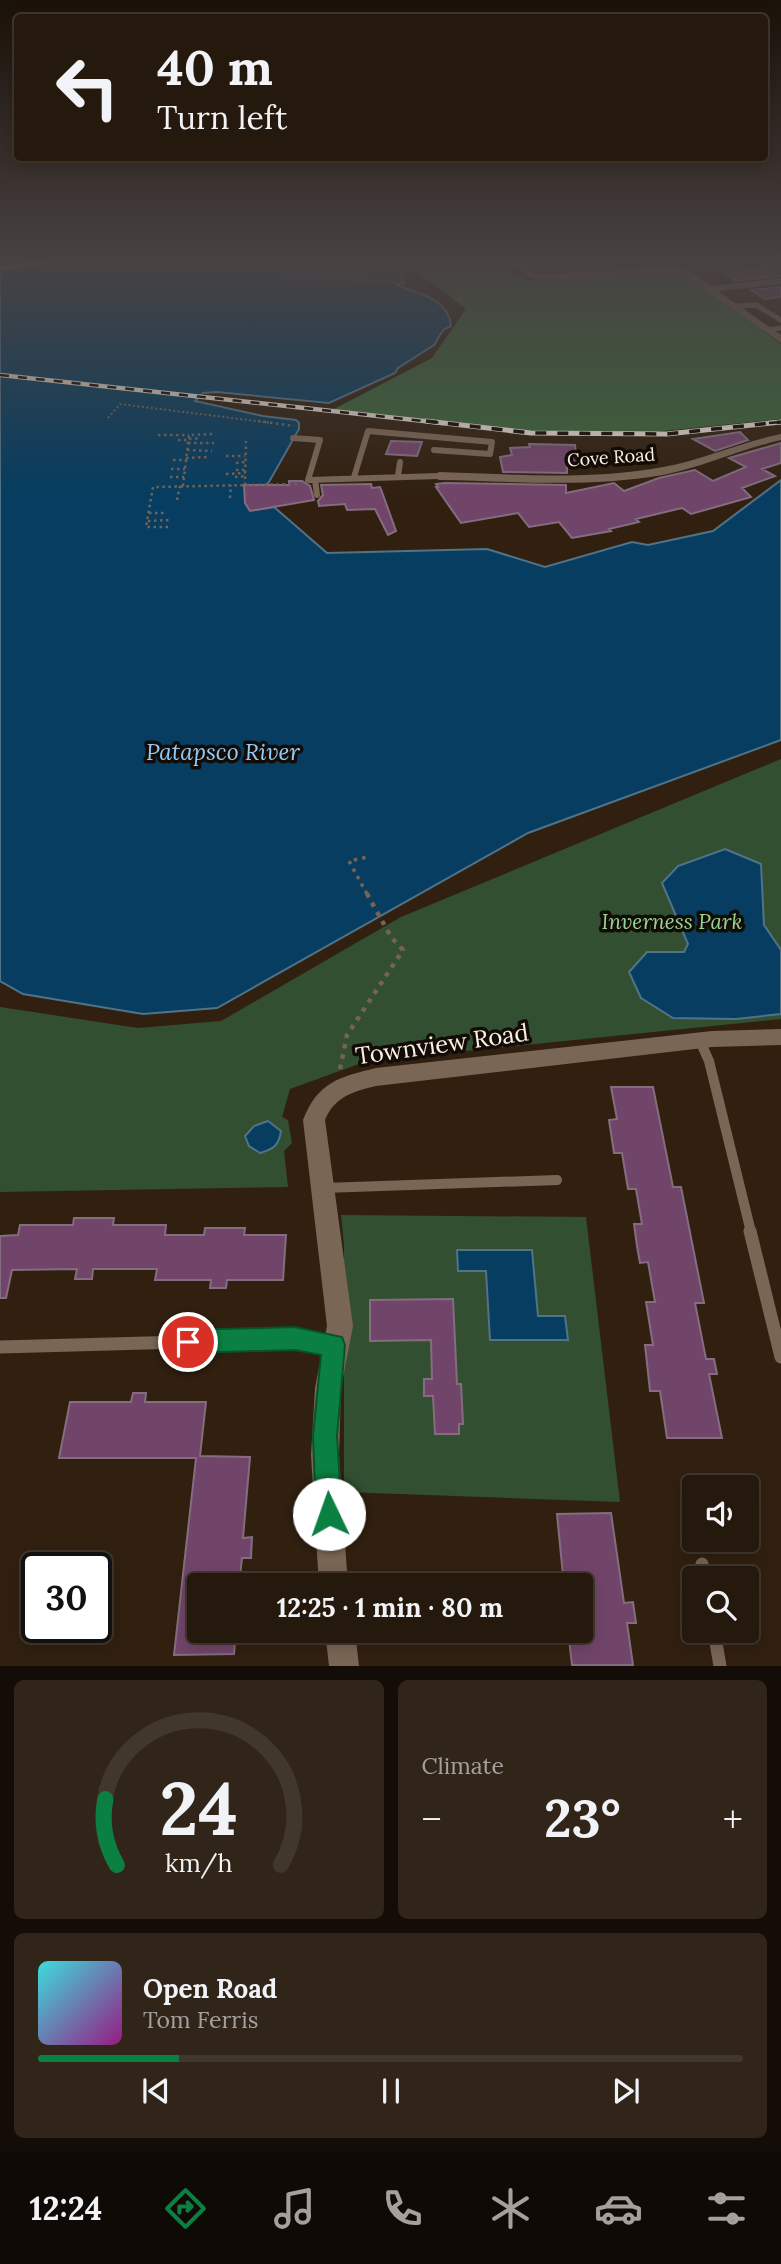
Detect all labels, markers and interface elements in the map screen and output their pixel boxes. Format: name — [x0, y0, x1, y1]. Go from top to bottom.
text: 40 m — [157, 36, 273, 98]
icon: left — [42, 42, 133, 133]
text: Turn left — [157, 97, 287, 138]
street label: Cove Road — [566, 442, 656, 472]
water label: Patapsco River — [146, 737, 301, 766]
park label: Inverness Park — [602, 908, 742, 935]
street label: Townview Road — [353, 1017, 531, 1071]
pin — [158, 1312, 218, 1372]
icon: arrive — [169, 1323, 207, 1361]
map controls — [682, 1475, 759, 1643]
button: sound — [682, 1475, 759, 1552]
position arrow — [292, 1477, 366, 1551]
speed limit sign: 30 — [21, 1552, 112, 1643]
button: search — [682, 1566, 759, 1643]
text: 12:25 · 1 min · 80 m — [277, 1591, 503, 1624]
text: Climate — [422, 1751, 504, 1780]
text: 24 — [159, 1763, 238, 1856]
text: 23° — [544, 1785, 621, 1851]
text: − — [422, 1795, 442, 1843]
text: + — [723, 1795, 743, 1843]
text: km/h — [165, 1847, 233, 1879]
text: Open Road — [143, 1972, 277, 2005]
text: Tom Ferris — [143, 2005, 258, 2034]
icon: previous — [137, 2072, 175, 2110]
icon: pause — [372, 2072, 410, 2110]
icon: next — [607, 2072, 645, 2110]
icon: directions — [161, 2184, 210, 2233]
icon: music — [270, 2184, 319, 2233]
icon: phone — [378, 2184, 427, 2233]
icon: climate — [486, 2184, 535, 2233]
icon: car — [594, 2184, 643, 2233]
icon: filters — [702, 2184, 751, 2233]
text: 12:24 — [30, 2188, 102, 2229]

